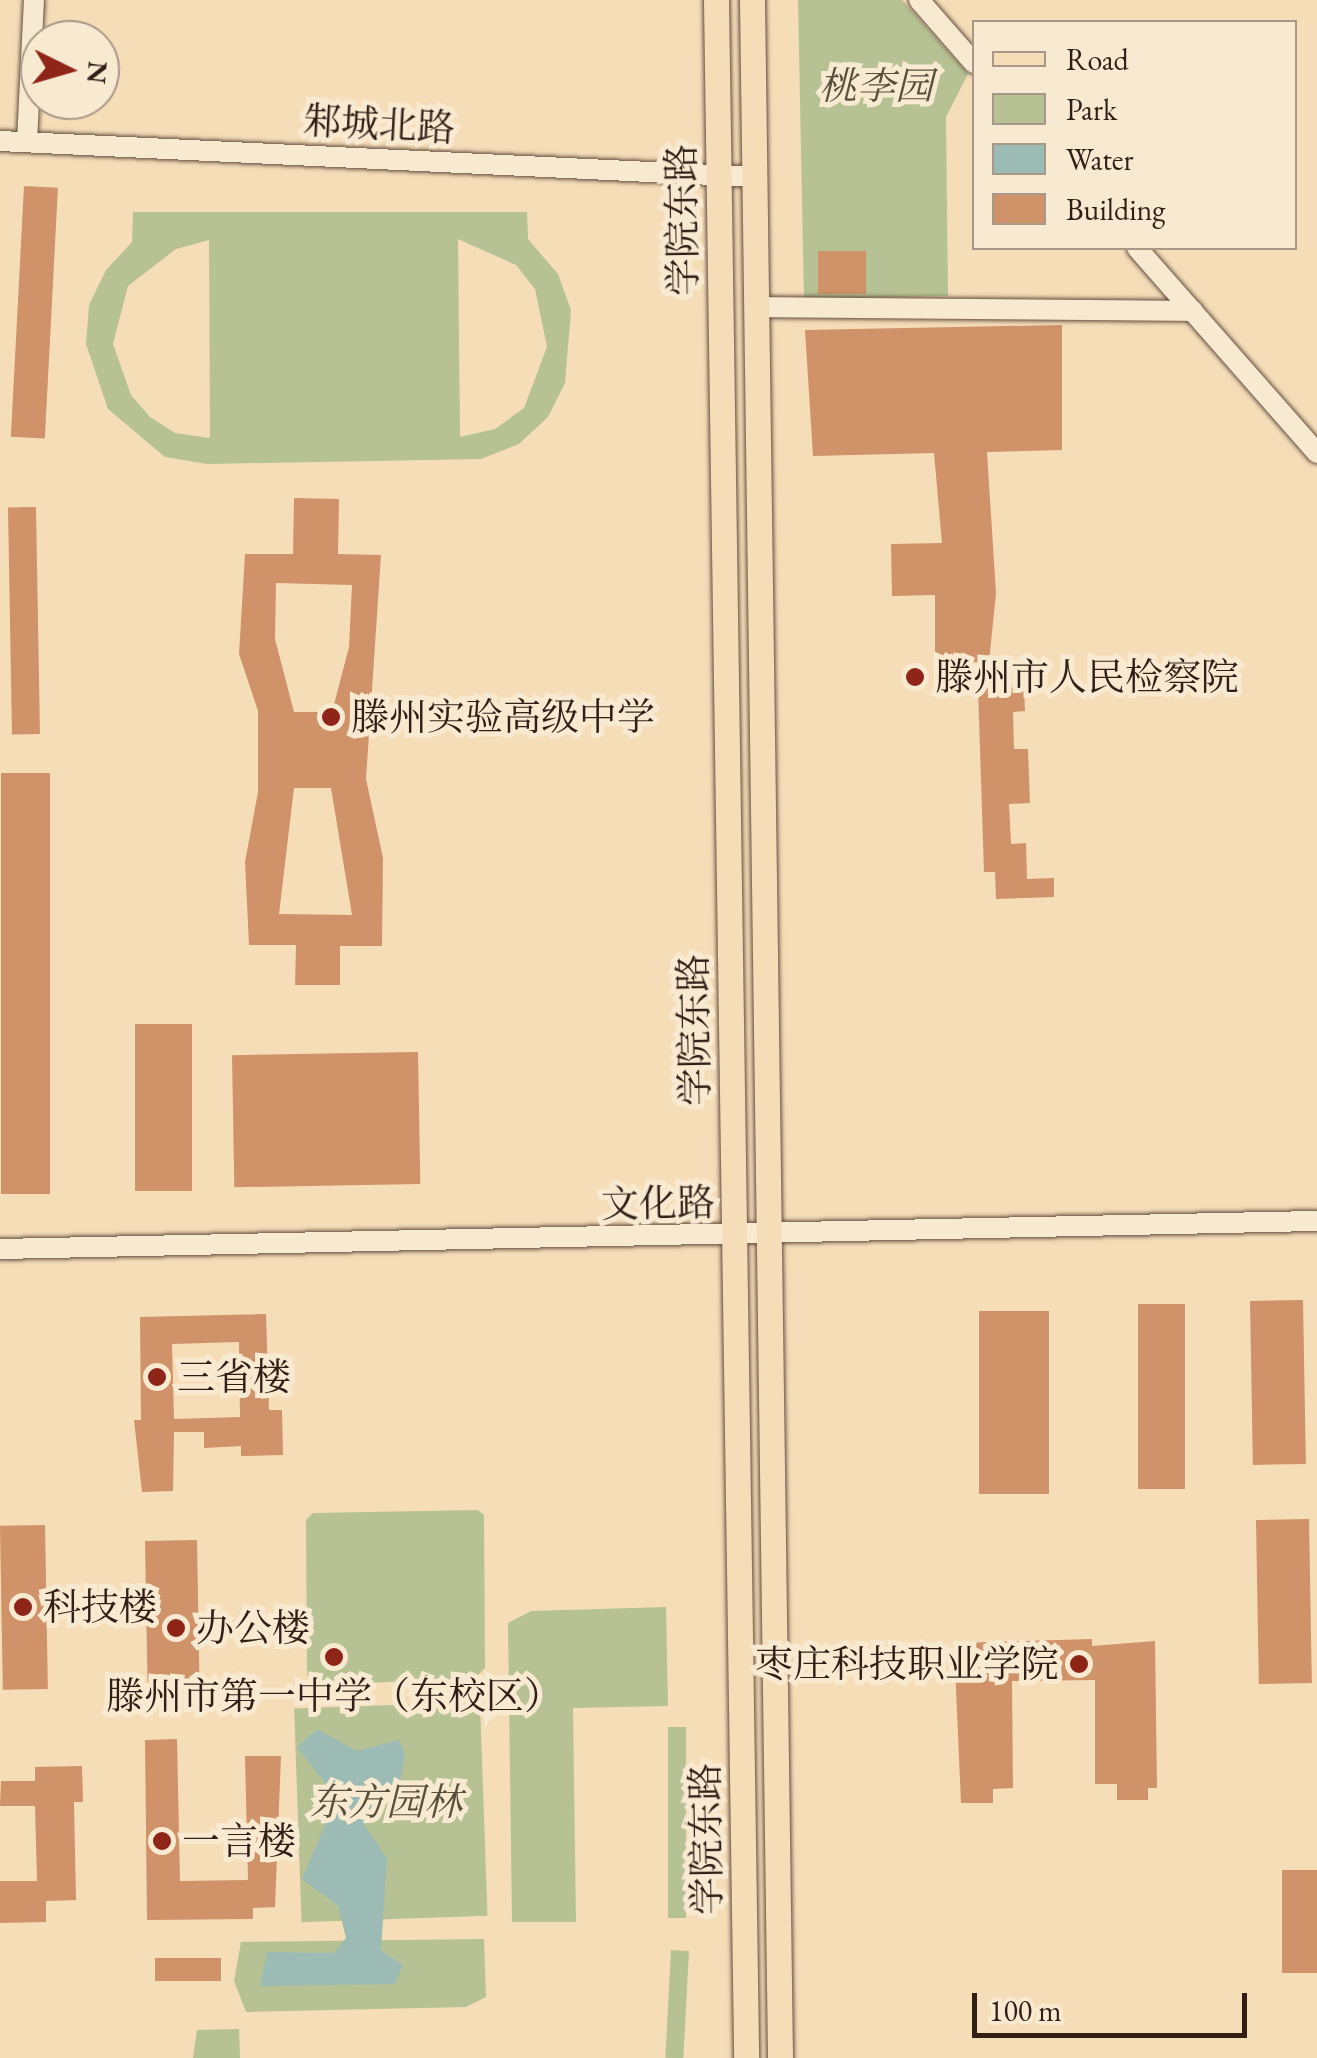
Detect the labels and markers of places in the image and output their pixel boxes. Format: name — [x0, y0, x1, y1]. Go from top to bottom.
place label: 滕州市人民检察院 — [935, 654, 1239, 700]
marker: 滕州市人民检察院 — [904, 666, 926, 688]
place label: 滕州实验高级中学 — [351, 694, 655, 740]
marker: 滕州实验高级中学 — [320, 706, 342, 728]
place label: 三省楼 — [177, 1354, 291, 1400]
marker: 三省楼 — [146, 1366, 168, 1388]
place label: 科技楼 — [43, 1584, 157, 1630]
marker: 科技楼 — [12, 1596, 34, 1618]
place label: 办公楼 — [196, 1605, 310, 1651]
marker: 办公楼 — [165, 1617, 187, 1639]
place label: 枣庄科技职业学院 — [755, 1641, 1059, 1687]
marker: 滕州市第一中学（东校区） — [323, 1646, 345, 1668]
marker: 枣庄科技职业学院 — [1068, 1653, 1090, 1675]
place label: 滕州市第一中学（东校区） — [106, 1673, 562, 1719]
place label: 一言楼 — [182, 1818, 296, 1864]
marker: 一言楼 — [151, 1830, 173, 1852]

